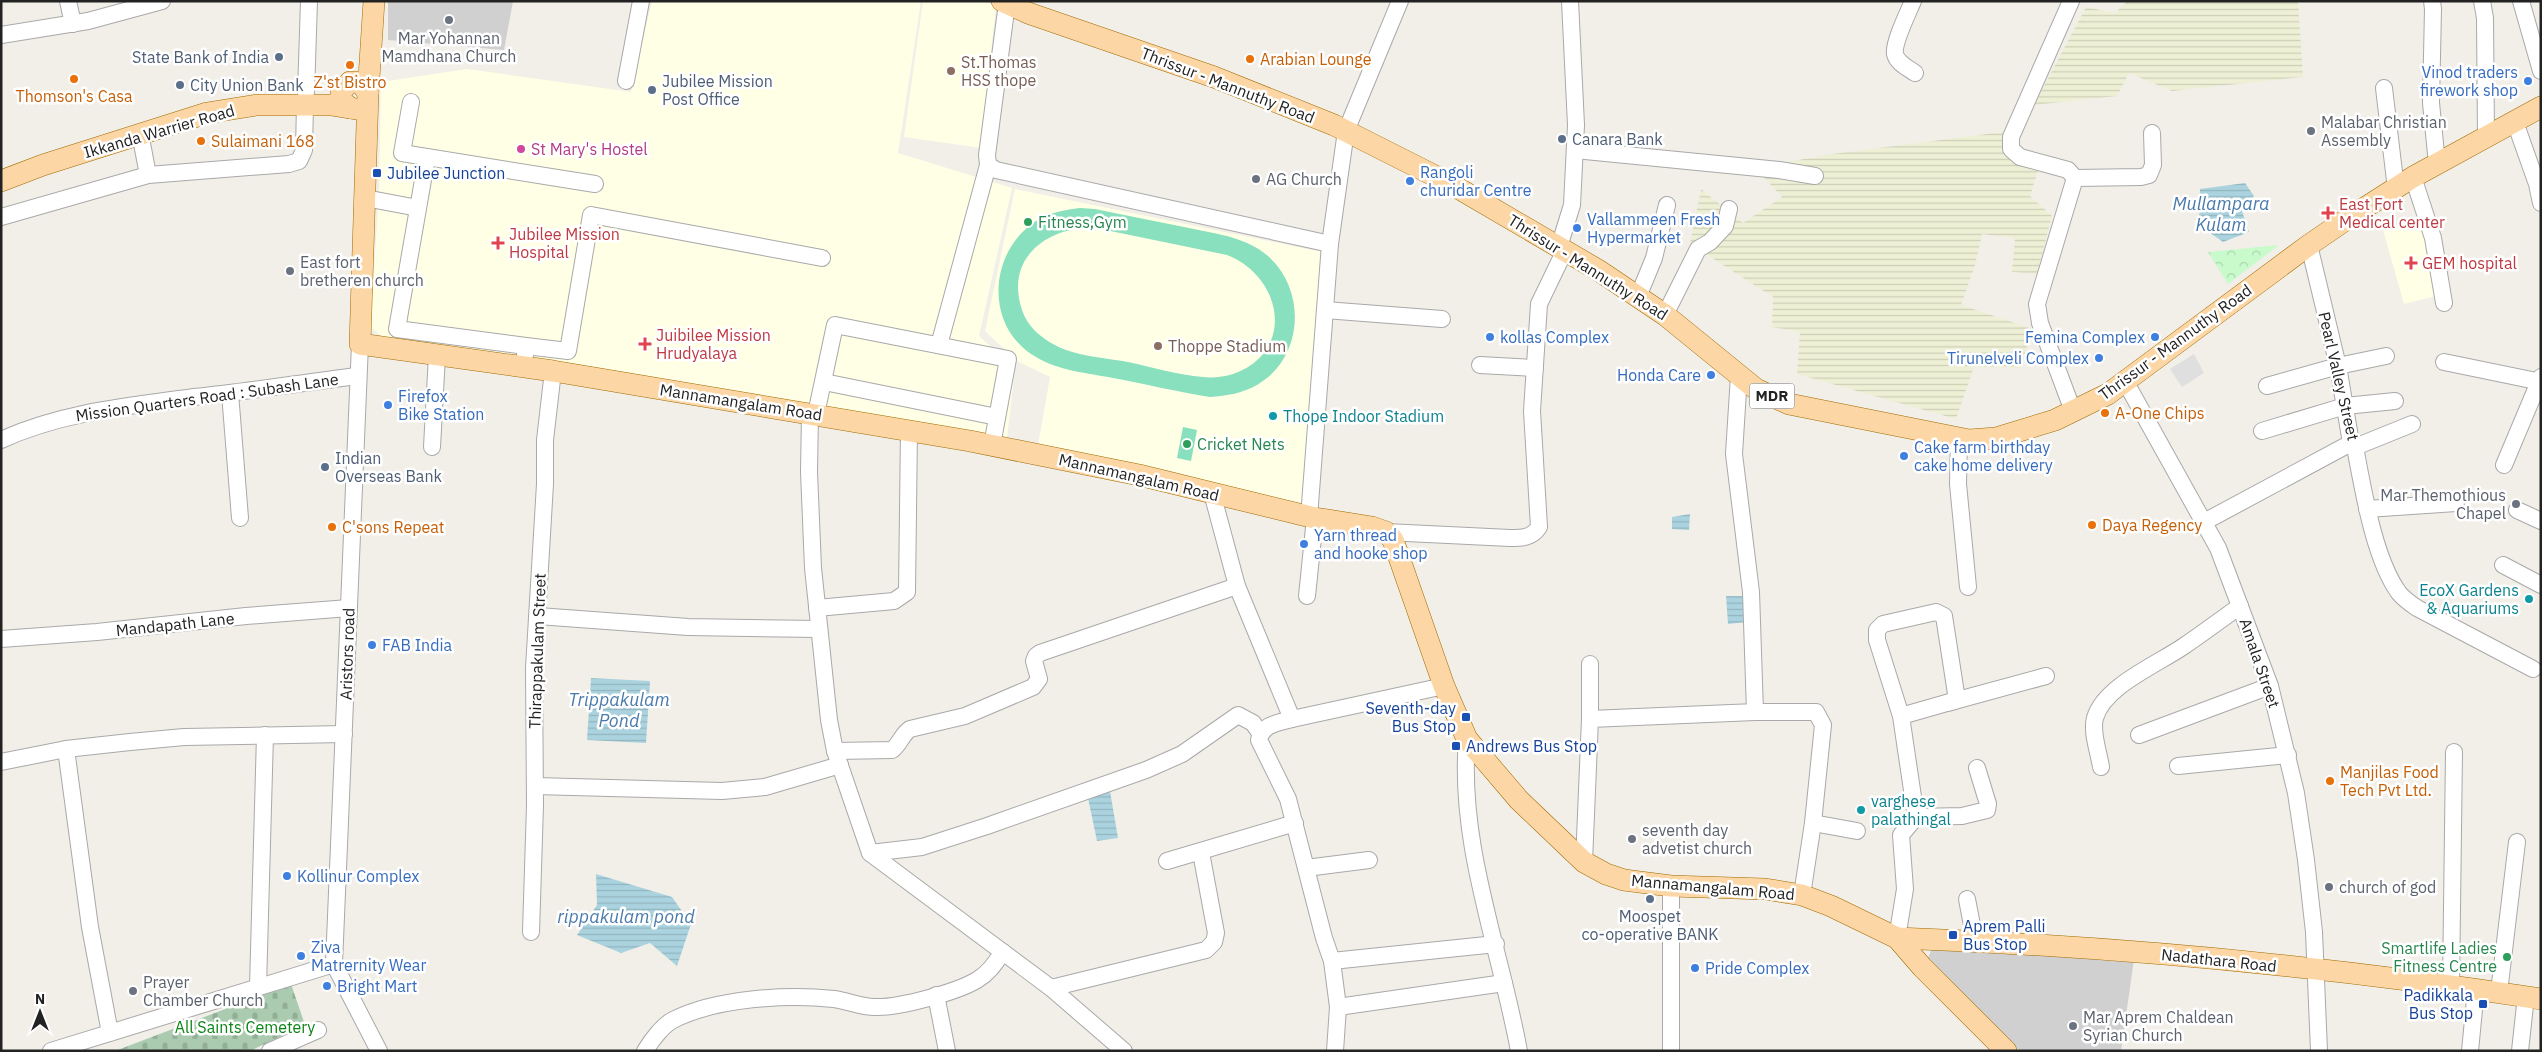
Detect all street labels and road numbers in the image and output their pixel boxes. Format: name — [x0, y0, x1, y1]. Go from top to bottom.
street label: Thrissur - Mannuthy Road — [1138, 43, 1318, 127]
street label: Ikkanda Warrier Road — [81, 100, 237, 162]
street label: Thrissur - Mannuthy Road — [1505, 210, 1671, 324]
street label: Thrissur - Mannuthy Road — [2095, 280, 2255, 404]
street label: Pearl Valley Street — [2314, 310, 2364, 442]
street label: Mission Quarters Road : Subash Lane — [74, 369, 340, 425]
street label: Mannamangalam Road — [658, 379, 824, 425]
road number: MDR — [1750, 384, 1794, 408]
street label: Mannamangalam Road — [1057, 449, 1221, 505]
street label: Thirappakulam Street — [524, 573, 550, 729]
street label: Mandapath Lane — [115, 608, 236, 640]
street label: Aristors road — [335, 608, 359, 700]
street label: Amala Street — [2235, 616, 2285, 710]
street label: Mannamangalam Road — [1630, 870, 1796, 904]
street label: Nadathara Road — [2160, 944, 2278, 976]

